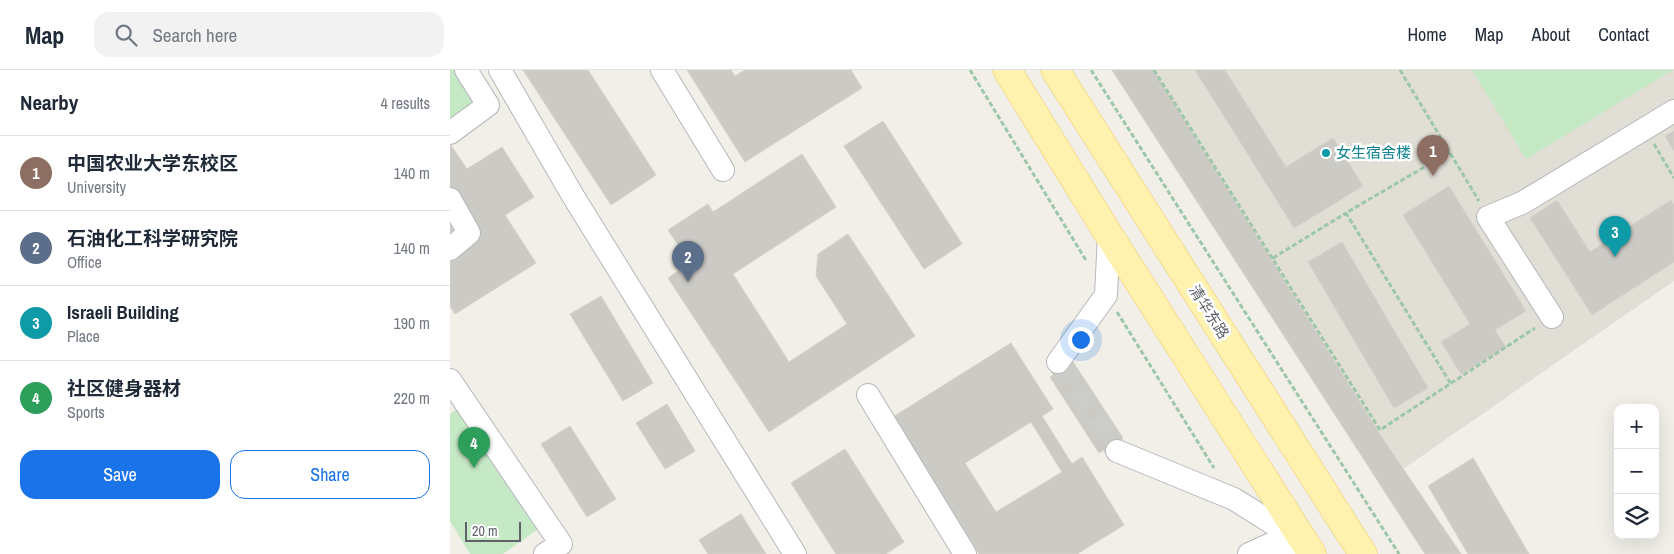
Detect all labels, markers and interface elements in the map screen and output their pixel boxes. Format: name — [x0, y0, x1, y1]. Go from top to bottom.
search box — [94, 12, 444, 57]
text: Map — [25, 19, 64, 51]
icon: search — [112, 21, 140, 49]
text: Search here — [152, 22, 237, 48]
text: Home — [1407, 22, 1447, 47]
text: Map — [1475, 22, 1504, 47]
text: About — [1532, 22, 1570, 47]
text: Contact — [1598, 22, 1649, 47]
text: Nearby — [20, 88, 78, 117]
text: 4 results — [380, 92, 430, 114]
pin: 1 — [1417, 135, 1449, 176]
place label: 女生宿舍楼 — [1336, 142, 1411, 163]
marker: 女生宿舍楼 — [1320, 147, 1332, 159]
text: 中国农业大学东校区 — [67, 150, 238, 176]
text: 1 — [32, 162, 40, 184]
text: 140 m — [394, 162, 430, 184]
text: University — [67, 176, 126, 198]
pin: 3 — [1599, 216, 1631, 257]
text: 石油化工科学研究院 — [67, 225, 238, 251]
text: 2 — [32, 237, 40, 259]
text: 140 m — [394, 237, 430, 259]
pin: 2 — [672, 241, 704, 282]
text: Office — [67, 251, 102, 273]
street label: 清华东路 — [1185, 281, 1234, 343]
text: Israeli Building — [67, 299, 179, 325]
text: 3 — [32, 312, 40, 334]
text: 190 m — [394, 312, 430, 334]
text: Place — [67, 325, 100, 347]
your location — [1068, 327, 1094, 353]
text: 社区健身器材 — [67, 375, 181, 401]
text: 4 — [32, 387, 40, 409]
text: 220 m — [394, 387, 430, 409]
text: Sports — [67, 401, 105, 423]
map controls — [1614, 404, 1659, 539]
button: + — [1614, 404, 1659, 449]
pin: 4 — [458, 427, 490, 468]
button: − — [1614, 449, 1659, 494]
button: Save — [20, 450, 220, 499]
button: Share — [230, 450, 430, 499]
button: layers — [1614, 494, 1659, 539]
scale bar — [465, 519, 521, 542]
text: 20 m — [472, 522, 498, 540]

